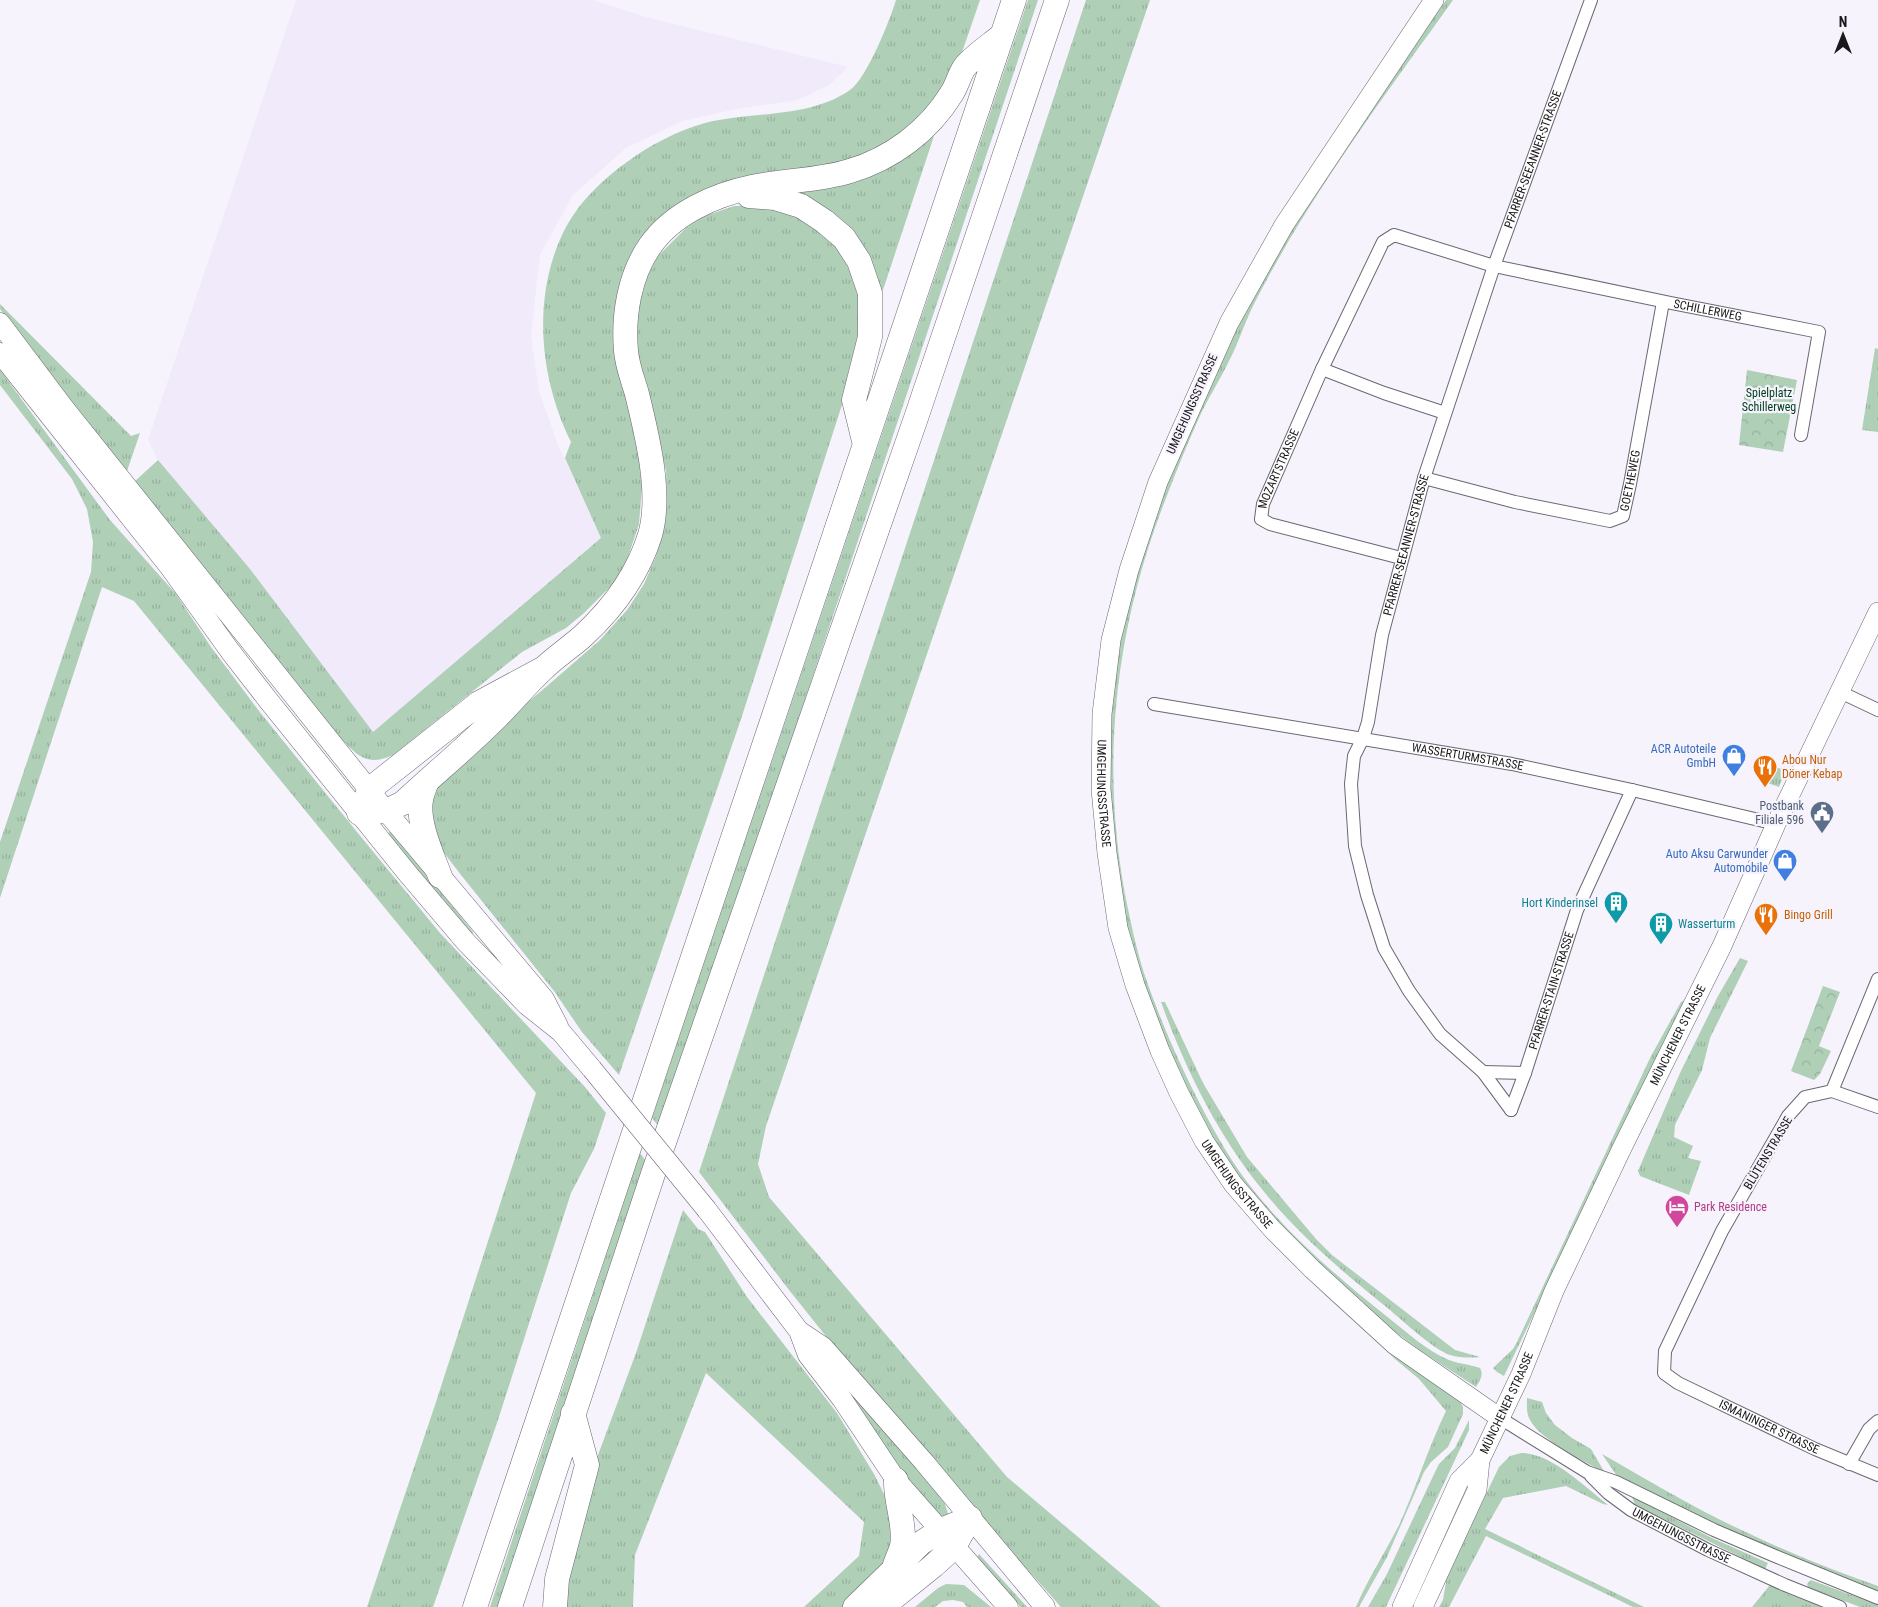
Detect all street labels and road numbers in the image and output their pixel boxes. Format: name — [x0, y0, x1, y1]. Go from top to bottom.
street label: PFARRER-SEEANNER-STRASSE — [1501, 88, 1564, 230]
street label: SCHILLERWEG — [1672, 297, 1743, 324]
street label: UMGEHUNGSSTRASSE — [1164, 352, 1220, 456]
street label: MOZARTSTRASSE — [1255, 427, 1302, 510]
street label: GOETHEWEG — [1617, 449, 1643, 513]
street label: PFARRER-SEEANNER-STRASSE — [1380, 472, 1432, 617]
street label: UMGEHUNGSSTRASSE — [1094, 739, 1113, 848]
street label: WASSERTURMSTRASSE — [1411, 740, 1525, 773]
street label: PFARRER-STAIN-STRASSE — [1526, 930, 1577, 1051]
street label: MÜNCHENER STRASSE — [1647, 982, 1709, 1088]
street label: BLÜTENSTRASSE — [1740, 1113, 1795, 1192]
street label: UMGEHUNGSSTRASSE — [1198, 1137, 1275, 1231]
street label: MÜNCHENER STRASSE — [1477, 1350, 1536, 1456]
street label: ISMANINGER STRASSE — [1717, 1397, 1821, 1457]
street label: UMGEHUNGSSTRASSE — [1630, 1505, 1732, 1566]

